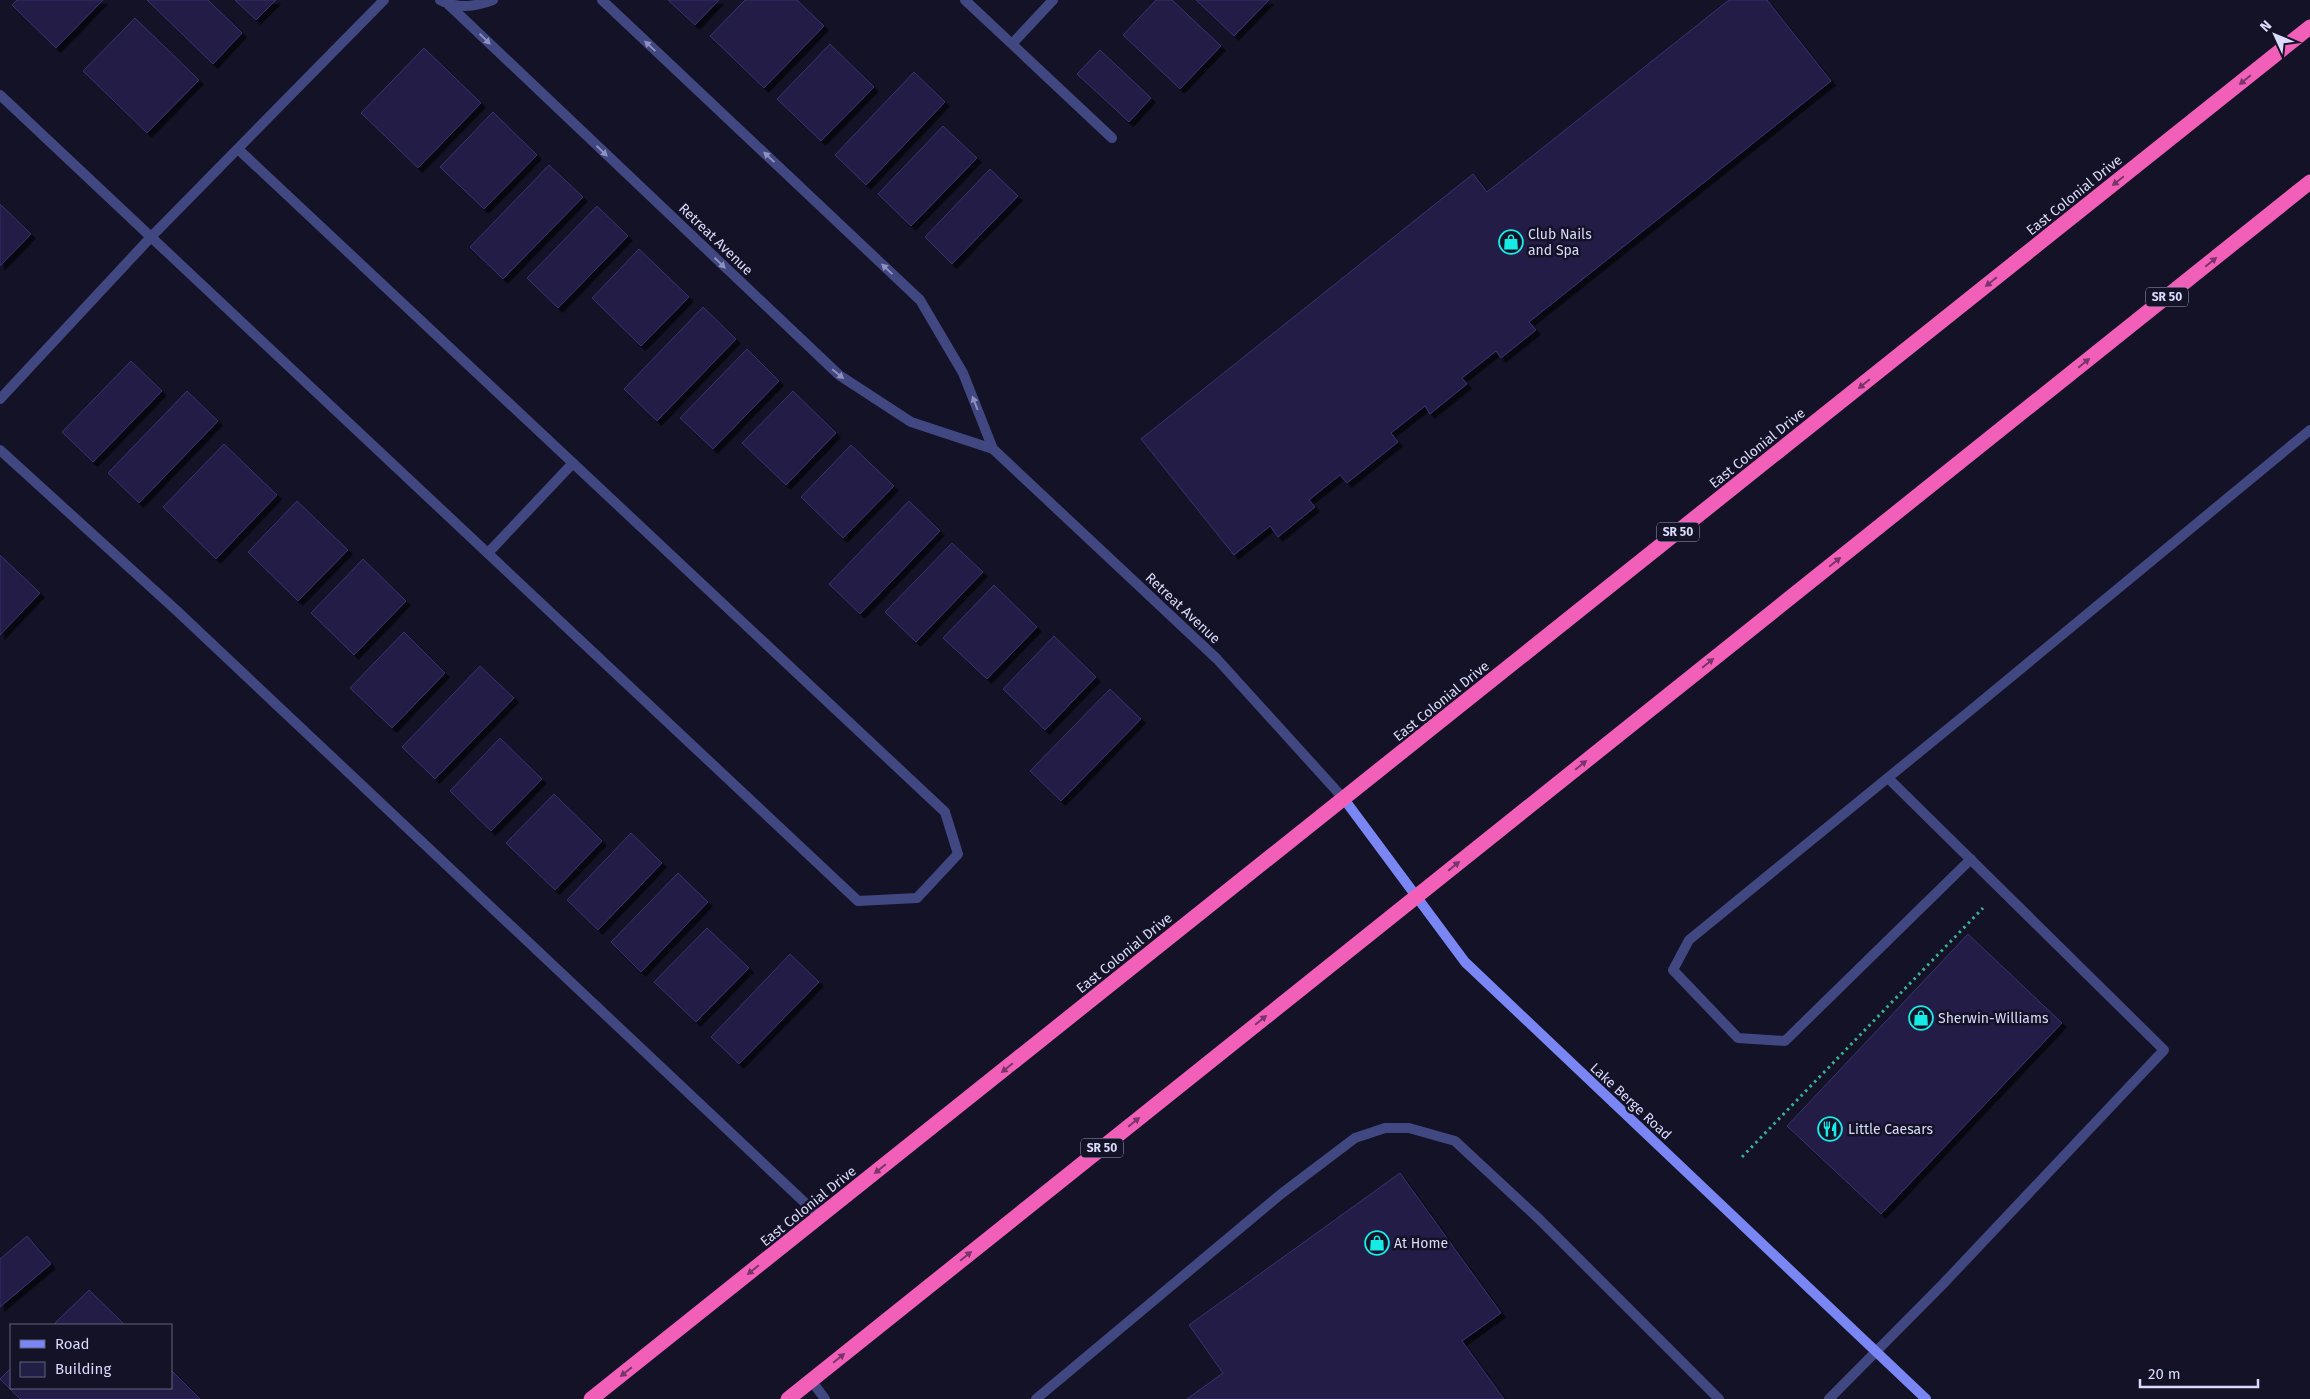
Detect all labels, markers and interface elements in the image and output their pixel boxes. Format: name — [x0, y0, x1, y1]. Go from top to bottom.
north arrow — [2250, 10, 2300, 60]
text: N — [2257, 17, 2275, 36]
one-way arrow — [478, 32, 490, 44]
one-way arrow — [645, 40, 657, 52]
one-way arrow — [2238, 74, 2251, 85]
one-way arrow — [596, 144, 608, 156]
one-way arrow — [763, 151, 775, 163]
street label: East Colonial Drive — [2023, 152, 2126, 239]
one-way arrow — [2111, 176, 2124, 186]
street label: Retreat Avenue — [675, 200, 756, 279]
place label: Club Nails and Spa — [1528, 226, 1592, 259]
shop icon: Club Nails and Spa — [1498, 229, 1524, 255]
one-way arrow — [714, 256, 726, 268]
one-way arrow — [2204, 256, 2217, 267]
one-way arrow — [881, 263, 893, 275]
one-way arrow — [1985, 277, 1998, 288]
road number: SR 50 — [2146, 288, 2188, 306]
one-way arrow — [2077, 358, 2090, 369]
one-way arrow — [832, 368, 845, 379]
one-way arrow — [1858, 378, 1871, 389]
one-way arrow — [971, 395, 979, 410]
street label: East Colonial Drive — [1706, 405, 1809, 492]
road number: SR 50 — [1657, 522, 1699, 542]
one-way arrow — [1828, 557, 1841, 568]
street label: Retreat Avenue — [1142, 569, 1224, 647]
street label: East Colonial Drive — [1390, 658, 1493, 745]
one-way arrow — [1701, 658, 1714, 669]
one-way arrow — [1574, 759, 1587, 770]
one-way arrow — [1447, 860, 1460, 871]
street label: East Colonial Drive — [1073, 910, 1176, 997]
shop icon: Sherwin-Williams — [1908, 1005, 1934, 1031]
place label: Sherwin-Williams — [1938, 1010, 2049, 1027]
one-way arrow — [1254, 1014, 1267, 1025]
street label: Lake Berge Road — [1587, 1059, 1675, 1143]
one-way arrow — [1001, 1062, 1014, 1073]
one-way arrow — [1127, 1116, 1140, 1127]
restaurant icon: Little Caesars — [1817, 1116, 1843, 1142]
place label: Little Caesars — [1848, 1121, 1933, 1138]
road number: SR 50 — [1081, 1138, 1123, 1158]
street label: East Colonial Drive — [757, 1163, 860, 1250]
one-way arrow — [873, 1164, 887, 1174]
shop icon: At Home — [1364, 1230, 1390, 1256]
place label: At Home — [1394, 1235, 1448, 1252]
one-way arrow — [959, 1250, 972, 1261]
one-way arrow — [747, 1265, 760, 1276]
legend — [10, 1324, 172, 1389]
text: Road — [55, 1335, 90, 1353]
one-way arrow — [833, 1352, 846, 1363]
scale bar — [2140, 1356, 2258, 1388]
text: Building — [55, 1360, 111, 1378]
text: 20 m — [2148, 1365, 2181, 1383]
one-way arrow — [620, 1366, 633, 1377]

